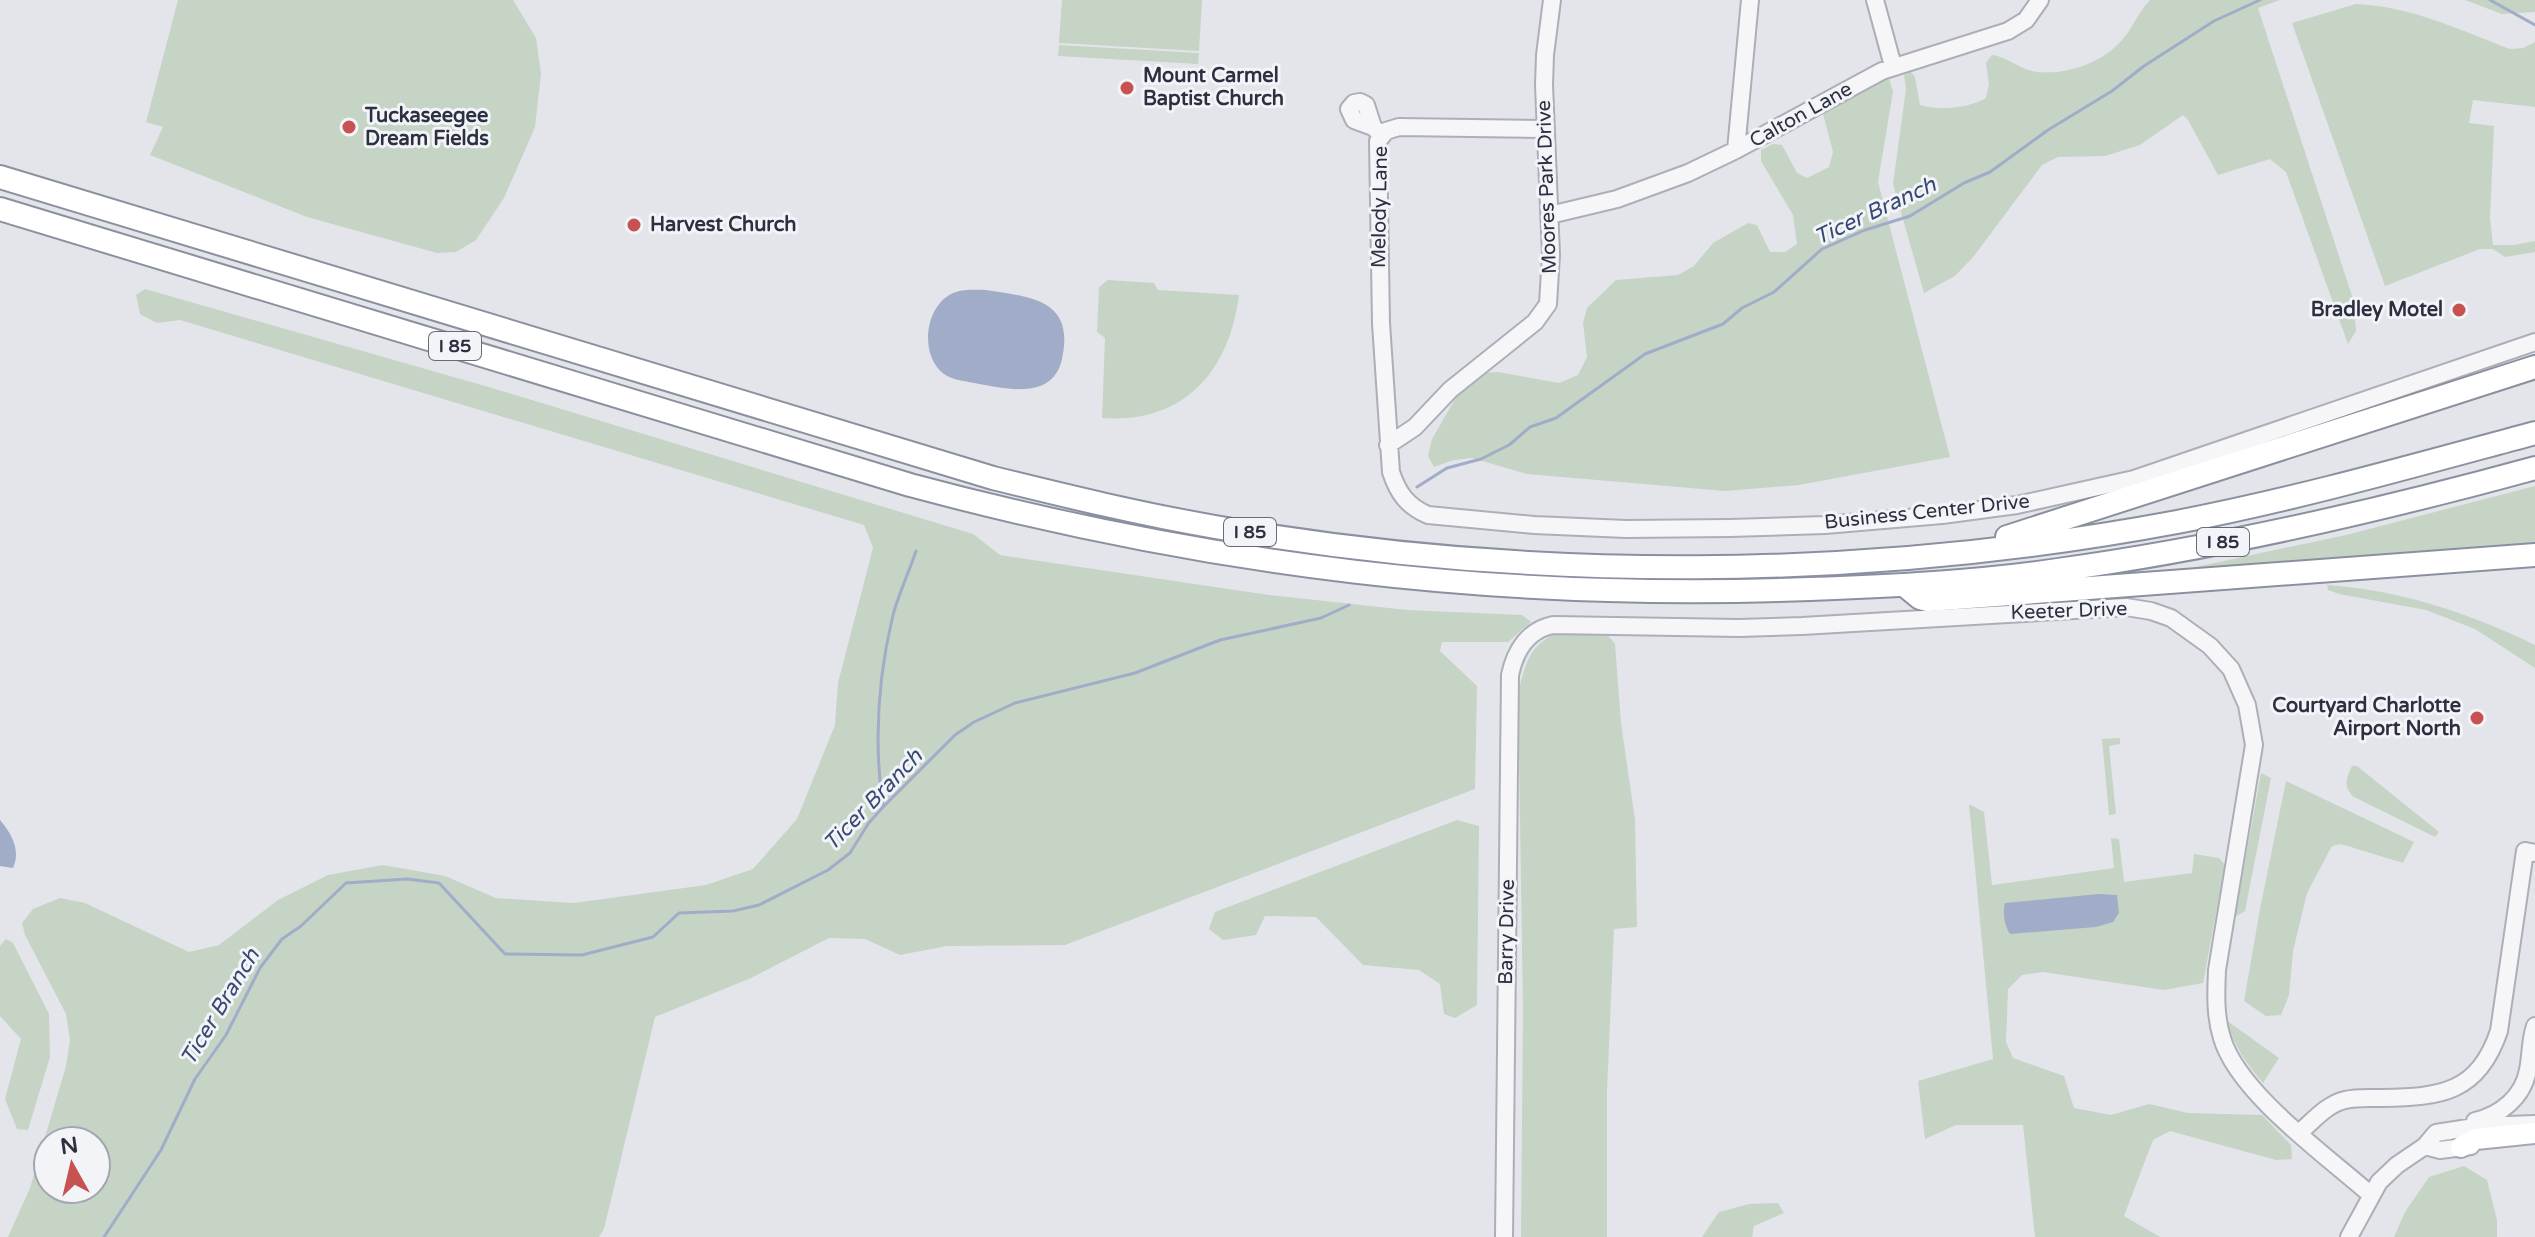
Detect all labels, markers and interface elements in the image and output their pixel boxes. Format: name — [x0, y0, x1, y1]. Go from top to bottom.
place label: Mount Carmel Baptist Church — [1143, 64, 1284, 111]
street label: Calton Lane — [1746, 77, 1856, 153]
marker: Mount Carmel Baptist Church — [1118, 79, 1136, 97]
street label: Moores Park Drive — [1532, 100, 1562, 274]
place label: Tuckaseegee Dream Fields — [364, 104, 489, 151]
marker: Tuckaseegee Dream Fields — [340, 118, 358, 136]
street label: Melody Lane — [1367, 146, 1393, 268]
water label: Ticer Branch — [1810, 171, 1941, 251]
place label: Harvest Church — [650, 213, 797, 237]
marker: Harvest Church — [625, 216, 643, 234]
place label: Bradley Motel — [2311, 298, 2443, 322]
marker: Bradley Motel — [2450, 301, 2468, 319]
road number: I 85 — [429, 332, 481, 360]
street label: Business Center Drive — [1823, 489, 2031, 535]
road number: I 85 — [1224, 518, 1276, 546]
road number: I 85 — [2197, 528, 2249, 556]
street label: Keeter Drive — [2010, 597, 2128, 625]
place label: Courtyard Charlotte Airport North — [2272, 694, 2461, 741]
marker: Courtyard Charlotte Airport North — [2468, 709, 2486, 727]
water label: Ticer Branch — [818, 743, 928, 856]
street label: Barry Drive — [1494, 879, 1520, 985]
water label: Ticer Branch — [175, 944, 265, 1070]
north arrow — [32, 1125, 112, 1205]
text: N — [59, 1132, 80, 1160]

